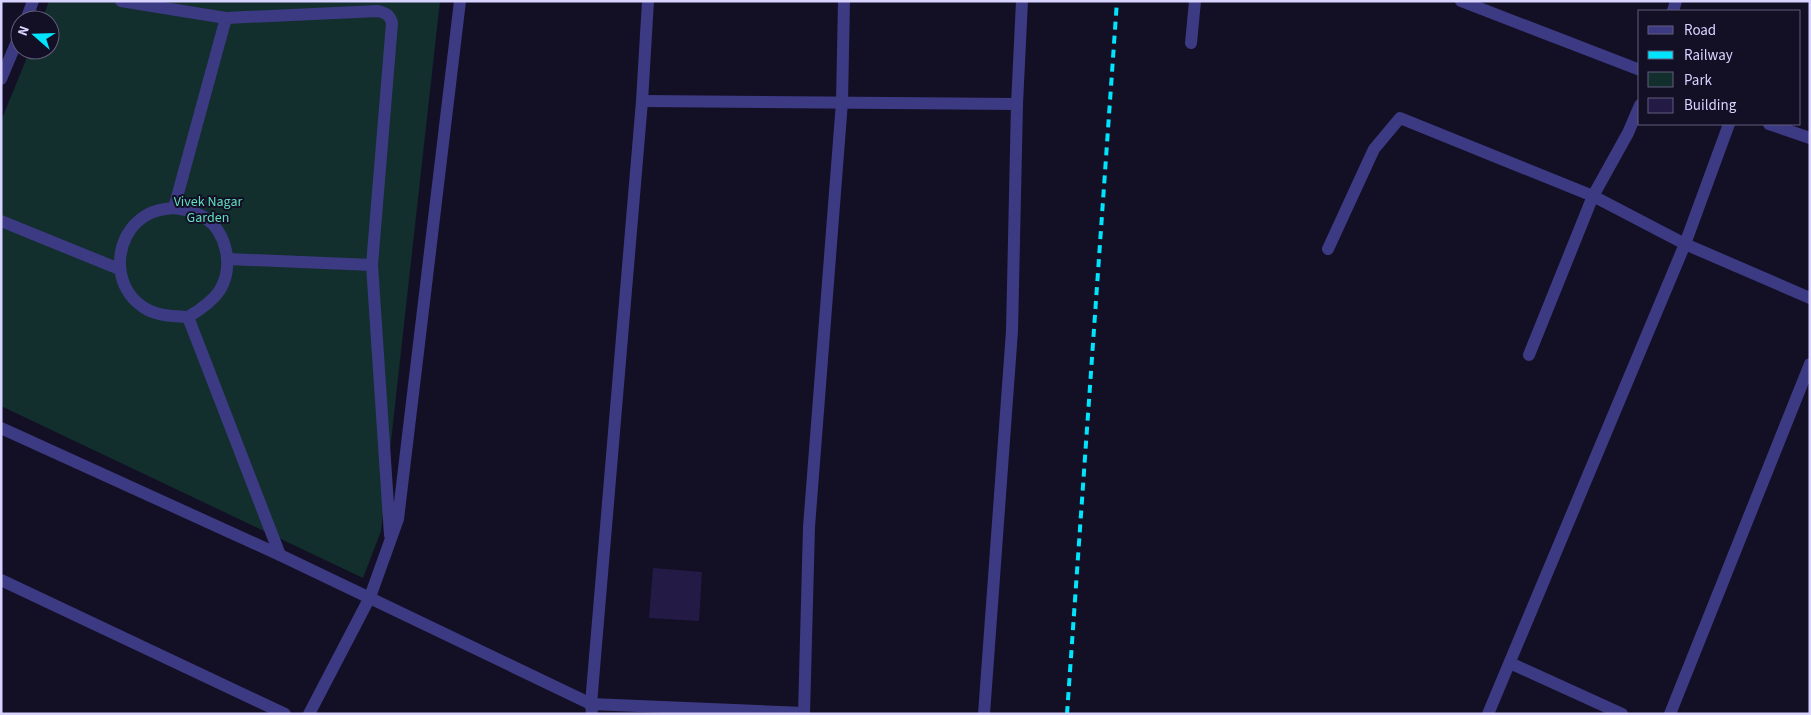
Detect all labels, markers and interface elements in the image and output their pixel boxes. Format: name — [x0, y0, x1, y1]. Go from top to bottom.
north arrow — [10, 10, 60, 60]
legend — [1638, 10, 1801, 125]
text: Road — [1684, 20, 1716, 41]
text: N — [13, 23, 35, 39]
text: Railway — [1684, 45, 1733, 66]
text: Park — [1684, 70, 1713, 91]
text: Building — [1684, 95, 1737, 116]
park label: Vivek Nagar Garden — [174, 192, 242, 228]

